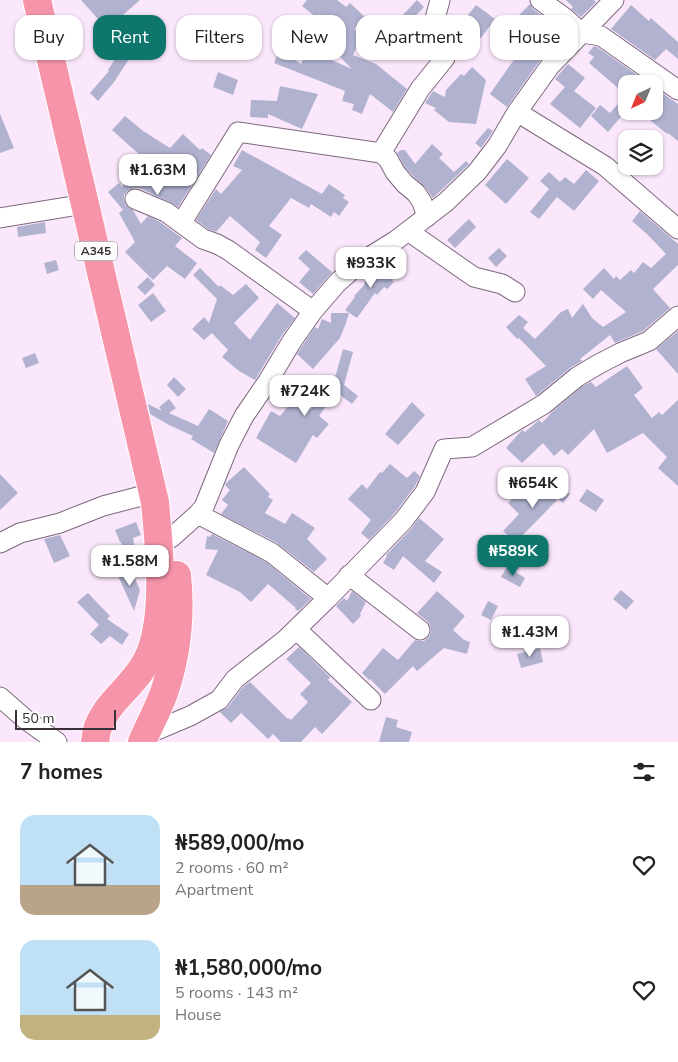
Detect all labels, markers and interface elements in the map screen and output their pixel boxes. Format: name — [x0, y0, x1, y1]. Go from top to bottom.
chip: Buy — [15, 15, 83, 60]
chip: Rent — [93, 15, 166, 60]
chip: Filters — [176, 15, 262, 60]
chip: New — [272, 15, 346, 60]
chip: Apartment — [356, 15, 480, 60]
chip: House — [490, 15, 578, 60]
north arrow — [618, 75, 662, 120]
map controls — [618, 75, 663, 175]
button: layers — [618, 130, 663, 175]
pin: ₦1.63M — [117, 154, 199, 196]
text: ₦1.63M — [130, 159, 186, 181]
road number: A345 — [75, 242, 117, 260]
pin: ₦933K — [336, 246, 406, 289]
text: ₦933K — [346, 252, 396, 274]
pin: ₦724K — [270, 374, 340, 417]
text: ₦724K — [280, 380, 330, 402]
pin: ₦654K — [498, 466, 568, 509]
text: ₦654K — [508, 472, 558, 494]
pin: ₦589K — [478, 534, 548, 577]
text: ₦589K — [488, 540, 538, 562]
pin: ₦1.58M — [89, 544, 171, 587]
text: ₦1.58M — [102, 550, 158, 572]
pin: ₦1.43M — [489, 616, 571, 658]
text: ₦1.43M — [502, 621, 558, 643]
scale bar — [15, 707, 116, 730]
text: 50 m — [22, 709, 54, 728]
text: 7 homes — [20, 758, 103, 786]
icon: filters — [630, 758, 658, 786]
text: ₦589,000/mo — [175, 829, 304, 857]
icon: home — [60, 835, 120, 895]
icon: heart — [630, 851, 658, 879]
text: 2 rooms · 60 m² — [175, 857, 288, 879]
text: Apartment — [175, 879, 253, 901]
text: ₦1,580,000/mo — [175, 954, 322, 982]
icon: home — [60, 960, 120, 1020]
icon: heart — [630, 976, 658, 1004]
text: 5 rooms · 143 m² — [175, 982, 298, 1004]
text: House — [175, 1004, 221, 1026]

